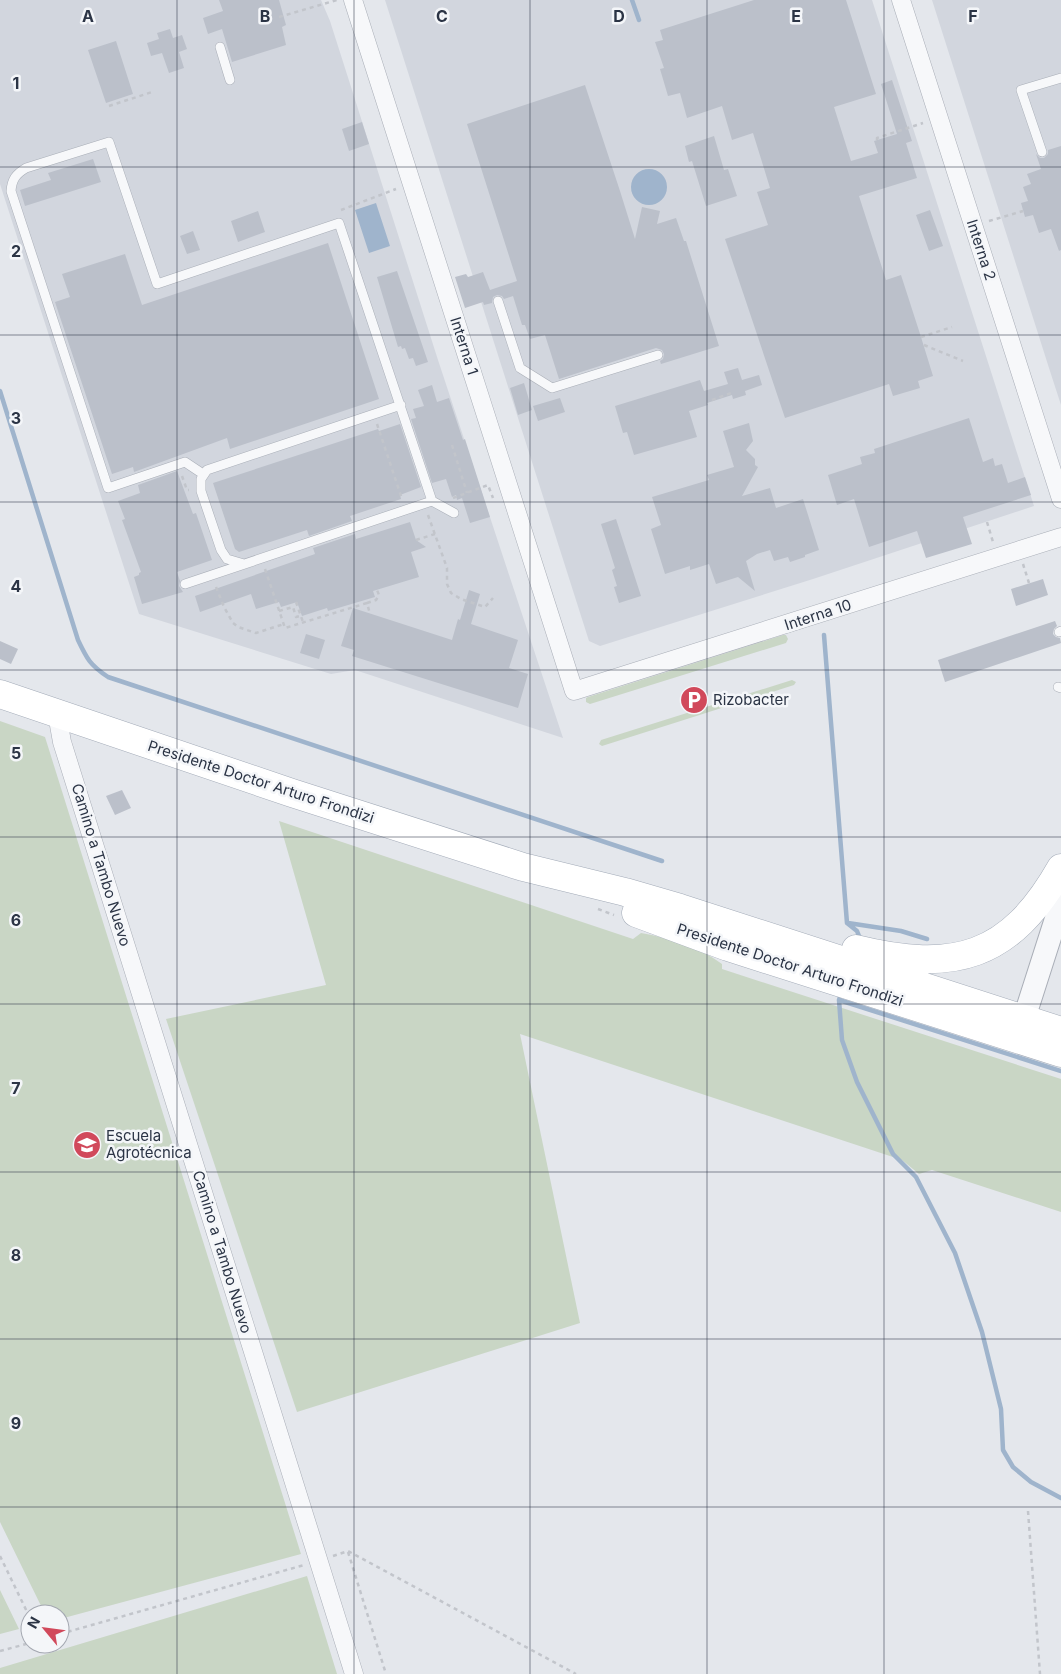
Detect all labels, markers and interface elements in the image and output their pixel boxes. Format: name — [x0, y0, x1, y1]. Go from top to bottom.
text: A — [82, 6, 94, 26]
text: B — [260, 6, 270, 26]
text: C — [436, 6, 448, 26]
text: D — [613, 6, 625, 26]
text: E — [791, 6, 801, 26]
text: F — [968, 6, 978, 26]
text: 1 — [13, 73, 19, 93]
street label: Interna 2 — [963, 217, 1000, 283]
text: 2 — [11, 241, 21, 261]
street label: Interna 1 — [446, 314, 483, 377]
text: 3 — [11, 408, 21, 428]
text: 4 — [11, 576, 22, 596]
street label: Interna 10 — [782, 595, 854, 634]
parking icon: Rizobacter — [679, 685, 709, 715]
place label: Rizobacter — [713, 690, 789, 709]
street label: Presidente Doctor Arturo Frondizi — [146, 736, 377, 827]
text: 5 — [11, 743, 21, 763]
street label: Camino a Tambo Nuevo — [68, 781, 135, 949]
text: 6 — [11, 910, 21, 930]
street label: Presidente Doctor Arturo Frondizi — [675, 919, 906, 1010]
text: 7 — [11, 1078, 21, 1098]
place label: Escuela Agrotécnica — [106, 1126, 192, 1162]
school or university icon: Escuela Agrotécnica — [72, 1130, 102, 1160]
street label: Camino a Tambo Nuevo — [189, 1168, 256, 1336]
text: 8 — [11, 1245, 21, 1265]
text: 9 — [11, 1413, 21, 1433]
north arrow — [20, 1604, 70, 1654]
text: N — [23, 1614, 43, 1631]

